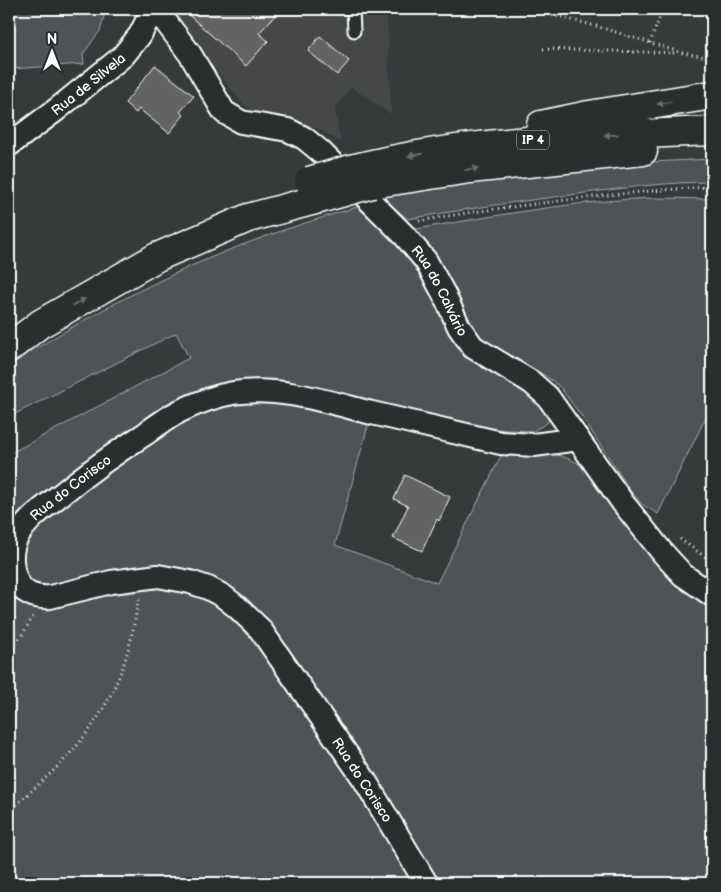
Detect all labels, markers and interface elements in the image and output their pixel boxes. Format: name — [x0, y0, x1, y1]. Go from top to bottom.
north arrow — [28, 28, 78, 78]
text: N — [47, 31, 57, 48]
street label: Rua de Silvela — [48, 49, 129, 119]
one-way arrow — [656, 99, 672, 107]
road number: IP 4 — [517, 130, 549, 150]
one-way arrow — [603, 131, 619, 139]
one-way arrow — [406, 151, 422, 159]
one-way arrow — [464, 165, 480, 173]
street label: Rua do Calvário — [408, 242, 471, 340]
one-way arrow — [71, 298, 86, 306]
street label: Rua do Corisco — [26, 451, 114, 524]
street label: Rua do Corisco — [328, 734, 396, 826]

